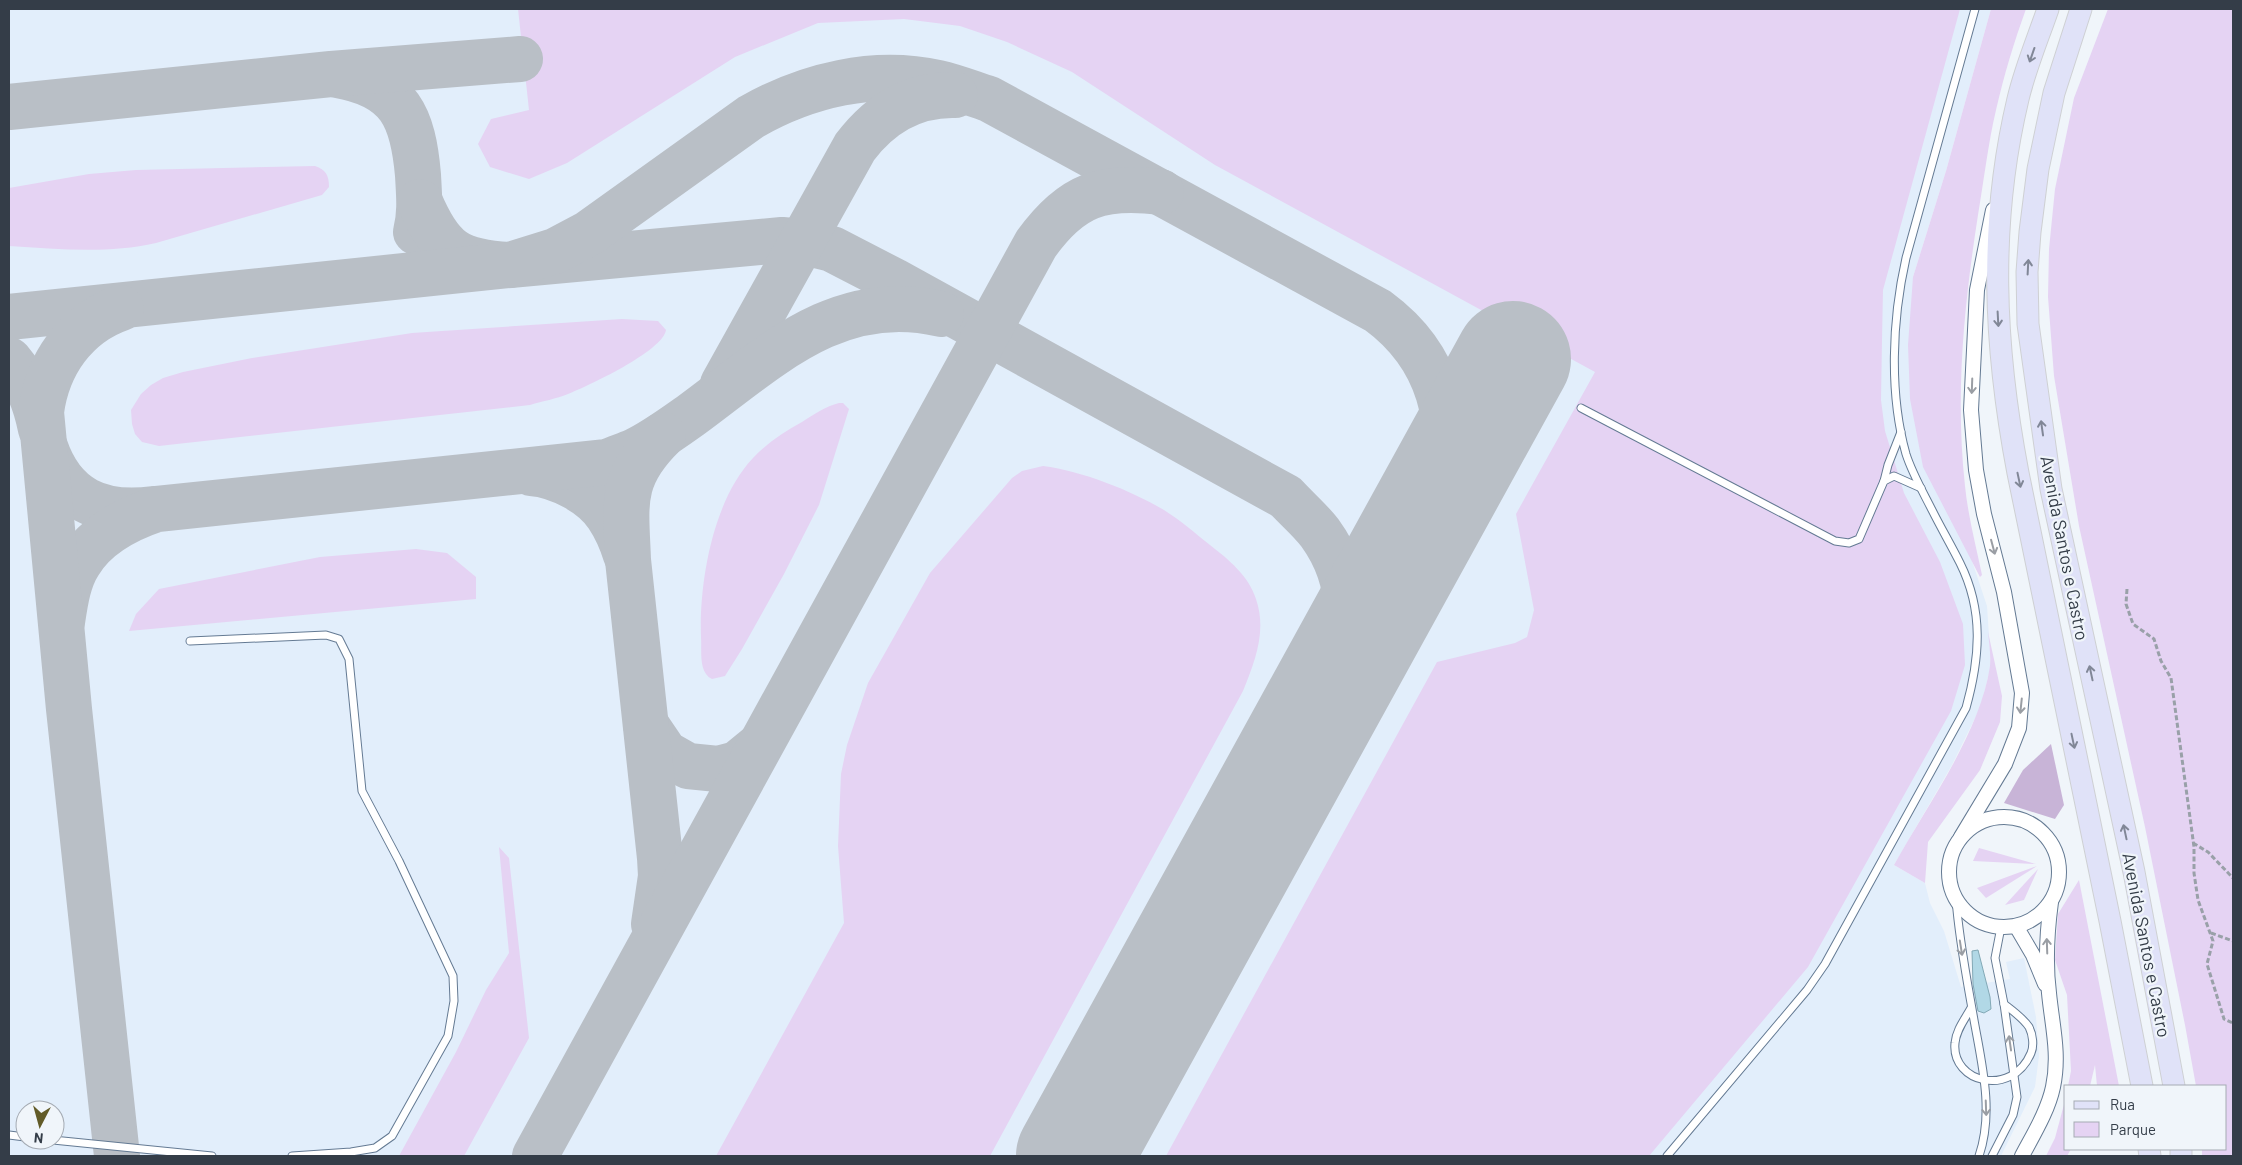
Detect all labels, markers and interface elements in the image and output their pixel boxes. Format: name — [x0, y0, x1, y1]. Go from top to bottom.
one-way arrow — [2027, 47, 2037, 63]
one-way arrow — [2023, 259, 2032, 275]
one-way arrow — [1993, 310, 2002, 326]
one-way arrow — [1967, 378, 1976, 394]
one-way arrow — [2037, 421, 2047, 437]
street label: Avenida Santos e Castro — [2036, 454, 2094, 642]
one-way arrow — [2015, 471, 2024, 487]
one-way arrow — [1988, 538, 1998, 554]
one-way arrow — [2086, 666, 2095, 682]
one-way arrow — [2016, 698, 2026, 714]
one-way arrow — [2069, 733, 2078, 749]
one-way arrow — [2120, 825, 2129, 841]
street label: Avenida Santos e Castro — [2118, 851, 2176, 1039]
one-way arrow — [2042, 938, 2051, 954]
one-way arrow — [1957, 940, 1967, 956]
one-way arrow — [2005, 1036, 2015, 1052]
legend — [2064, 1085, 2227, 1150]
text: Rua — [2110, 1095, 2135, 1113]
north arrow — [15, 1100, 65, 1150]
one-way arrow — [1982, 1100, 1991, 1116]
text: Parque — [2110, 1120, 2156, 1138]
text: N — [33, 1129, 44, 1147]

